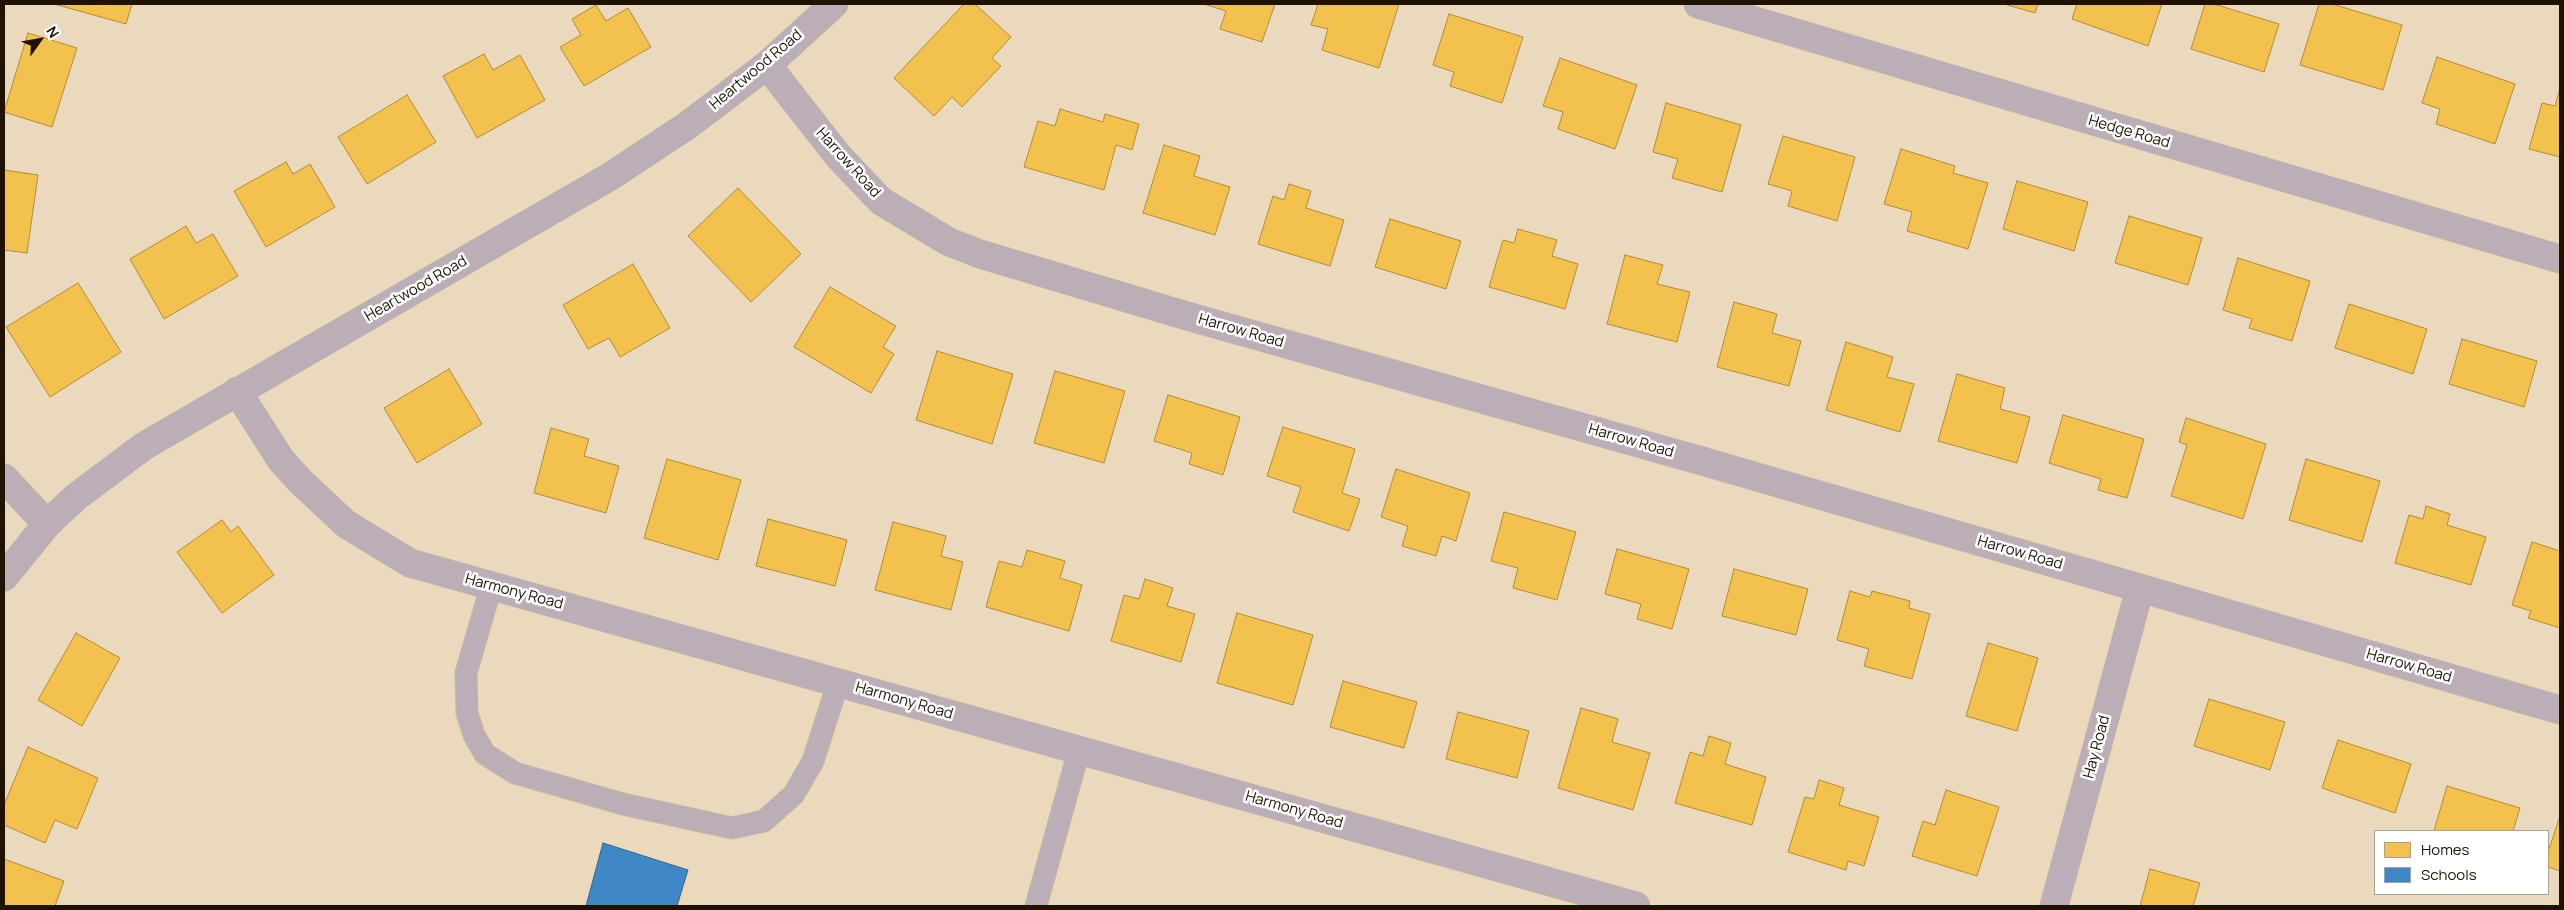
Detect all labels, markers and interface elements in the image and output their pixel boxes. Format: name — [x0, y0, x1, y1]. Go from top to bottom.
north arrow — [15, 15, 65, 65]
text: N — [42, 22, 64, 41]
street label: Heartwood Road — [706, 26, 806, 114]
street label: Hedge Road — [2086, 112, 2172, 152]
street label: Harrow Road — [812, 124, 884, 202]
street label: Heartwood Road — [362, 252, 470, 326]
street label: Harrow Road — [1196, 310, 1286, 352]
street label: Harrow Road — [1586, 420, 1676, 462]
street label: Harrow Road — [1975, 532, 2065, 574]
street label: Harmony Road — [463, 570, 565, 614]
street label: Harrow Road — [2364, 645, 2454, 687]
street label: Harmony Road — [853, 678, 955, 724]
street label: Hay Road — [2080, 713, 2114, 781]
street label: Harmony Road — [1243, 787, 1345, 833]
legend — [2374, 830, 2549, 895]
text: Homes — [2421, 839, 2469, 860]
text: Schools — [2421, 864, 2477, 885]

